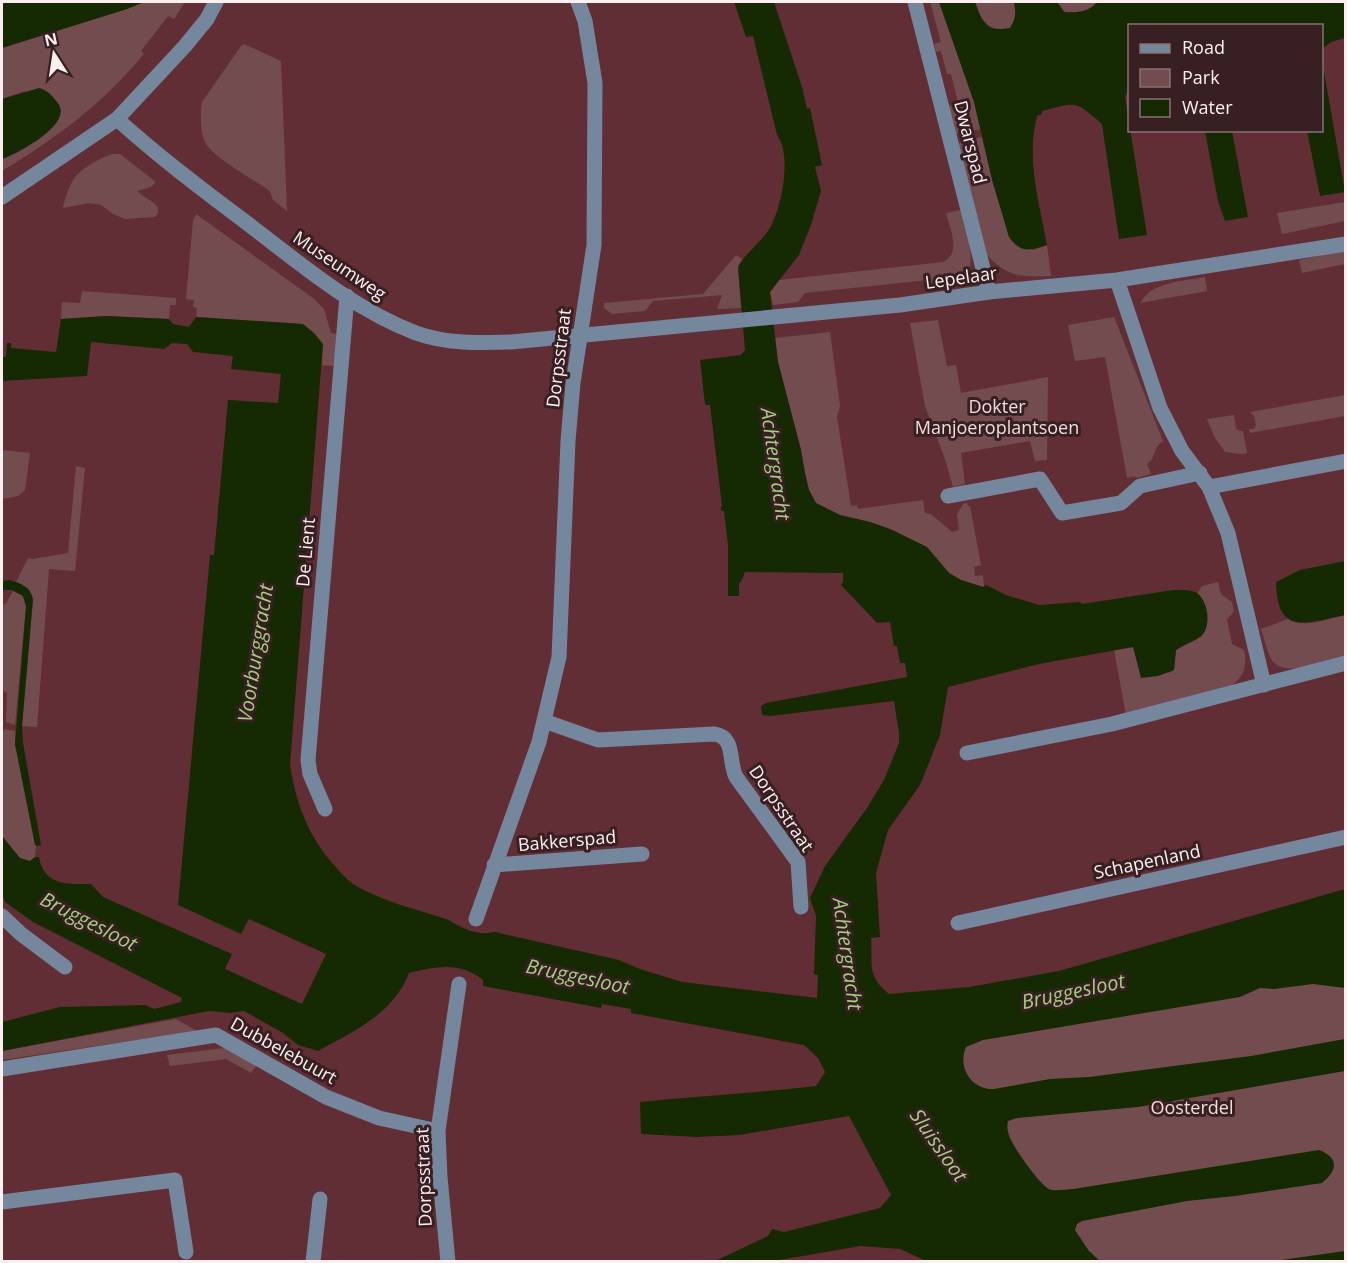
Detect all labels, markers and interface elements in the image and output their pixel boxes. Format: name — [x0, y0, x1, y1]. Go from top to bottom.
north arrow — [24, 24, 84, 84]
legend — [1128, 24, 1323, 132]
text: N — [42, 27, 60, 51]
text: Road — [1182, 35, 1225, 59]
text: Park — [1182, 65, 1220, 89]
text: Water — [1182, 95, 1233, 119]
street label: Dwarspad — [949, 98, 993, 186]
street label: Museumweg — [289, 225, 391, 305]
street label: Lepelaar — [923, 260, 999, 294]
street label: Dorpsstraat — [540, 307, 576, 409]
park label: Dokter Manjoeroplantsoen — [915, 394, 1079, 439]
water label: Achtergracht — [754, 404, 797, 523]
street label: De Lient — [290, 516, 320, 588]
water label: Voorburggracht — [231, 581, 279, 724]
street label: Dorpsstraat — [744, 760, 820, 856]
street label: Bakkerspad — [517, 824, 617, 856]
street label: Schapenland — [1092, 838, 1202, 884]
water label: Bruggesloot — [36, 885, 143, 957]
water label: Achtergracht — [826, 894, 869, 1013]
water label: Bruggesloot — [524, 952, 634, 1000]
water label: Bruggesloot — [1019, 967, 1129, 1015]
street label: Dubbelebuurt — [227, 1011, 341, 1089]
park label: Oosterdel — [1151, 1095, 1233, 1119]
water label: Sluissloot — [904, 1103, 975, 1188]
street label: Dorpsstraat — [409, 1127, 437, 1227]

